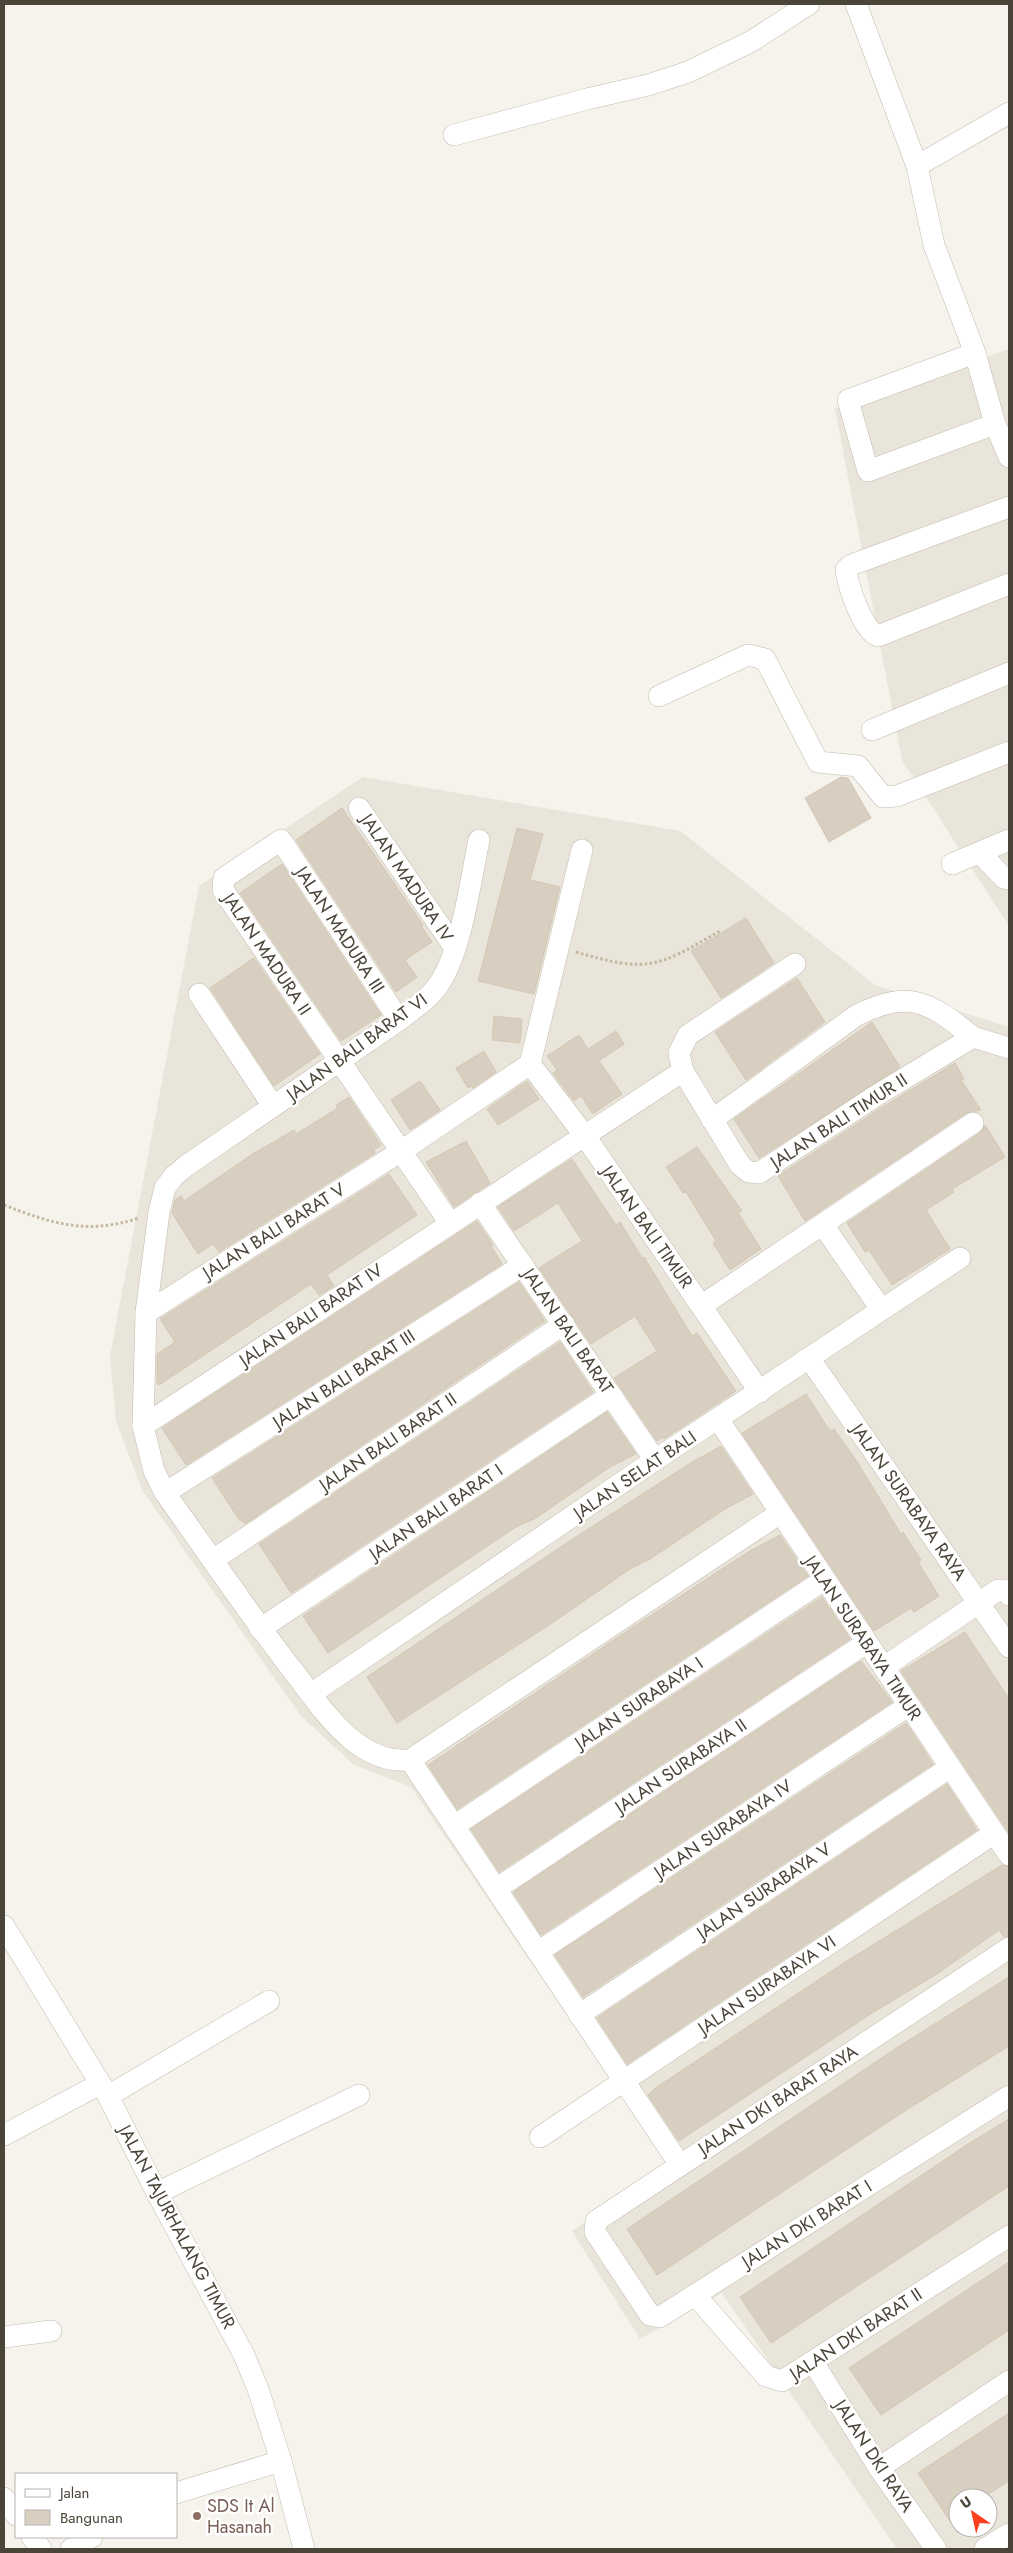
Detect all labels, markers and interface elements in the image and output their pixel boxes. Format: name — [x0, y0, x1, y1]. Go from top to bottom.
street label: JALAN MADURA IV — [353, 807, 460, 947]
street label: JALAN MADURA III — [288, 860, 391, 999]
street label: JALAN MADURA II — [215, 886, 318, 1020]
street label: JALAN BALI BARAT VI — [280, 987, 433, 1108]
street label: JALAN BALI TIMUR II — [764, 1067, 913, 1176]
street label: JALAN BALI TIMUR — [594, 1159, 699, 1294]
street label: JALAN BALI BARAT V — [196, 1177, 350, 1286]
street label: JALAN BALI BARAT IV — [232, 1257, 388, 1374]
street label: JALAN BALI BARAT — [515, 1261, 620, 1399]
street label: JALAN BALI BARAT III — [266, 1323, 420, 1436]
street label: JALAN BALI BARAT II — [313, 1386, 462, 1499]
street label: JALAN SURABAYA RAYA — [844, 1417, 973, 1586]
street label: JALAN SELAT BALI — [567, 1424, 702, 1527]
street label: JALAN BALI BARAT I — [362, 1458, 508, 1568]
street label: JALAN SURABAYA TIMUR — [797, 1549, 928, 1726]
street label: JALAN SURABAYA I — [568, 1650, 708, 1757]
street label: JALAN SURABAYA II — [608, 1712, 752, 1821]
street label: JALAN SURABAYA IV — [647, 1773, 797, 1886]
street label: JALAN SURABAYA V — [690, 1836, 836, 1947]
street label: JALAN SURABAYA VI — [691, 1929, 841, 2042]
street label: JALAN DKI BARAT RAYA — [692, 2039, 863, 2162]
street label: JALAN TAJURHALANG TIMUR — [111, 2119, 242, 2334]
street label: JALAN DKI BARAT I — [735, 2174, 877, 2276]
street label: JALAN DKI BARAT II — [783, 2281, 927, 2388]
street label: JALAN DKI RAYA — [827, 2393, 920, 2517]
legend — [15, 2473, 178, 2538]
text: Jalan — [58, 2482, 89, 2504]
north arrow — [948, 2488, 998, 2538]
text: U — [956, 2491, 975, 2513]
place label: SDS It Al Hasanah — [207, 2493, 275, 2540]
text: Bangunan — [60, 2507, 123, 2529]
marker: SDS It Al Hasanah — [191, 2510, 203, 2522]

